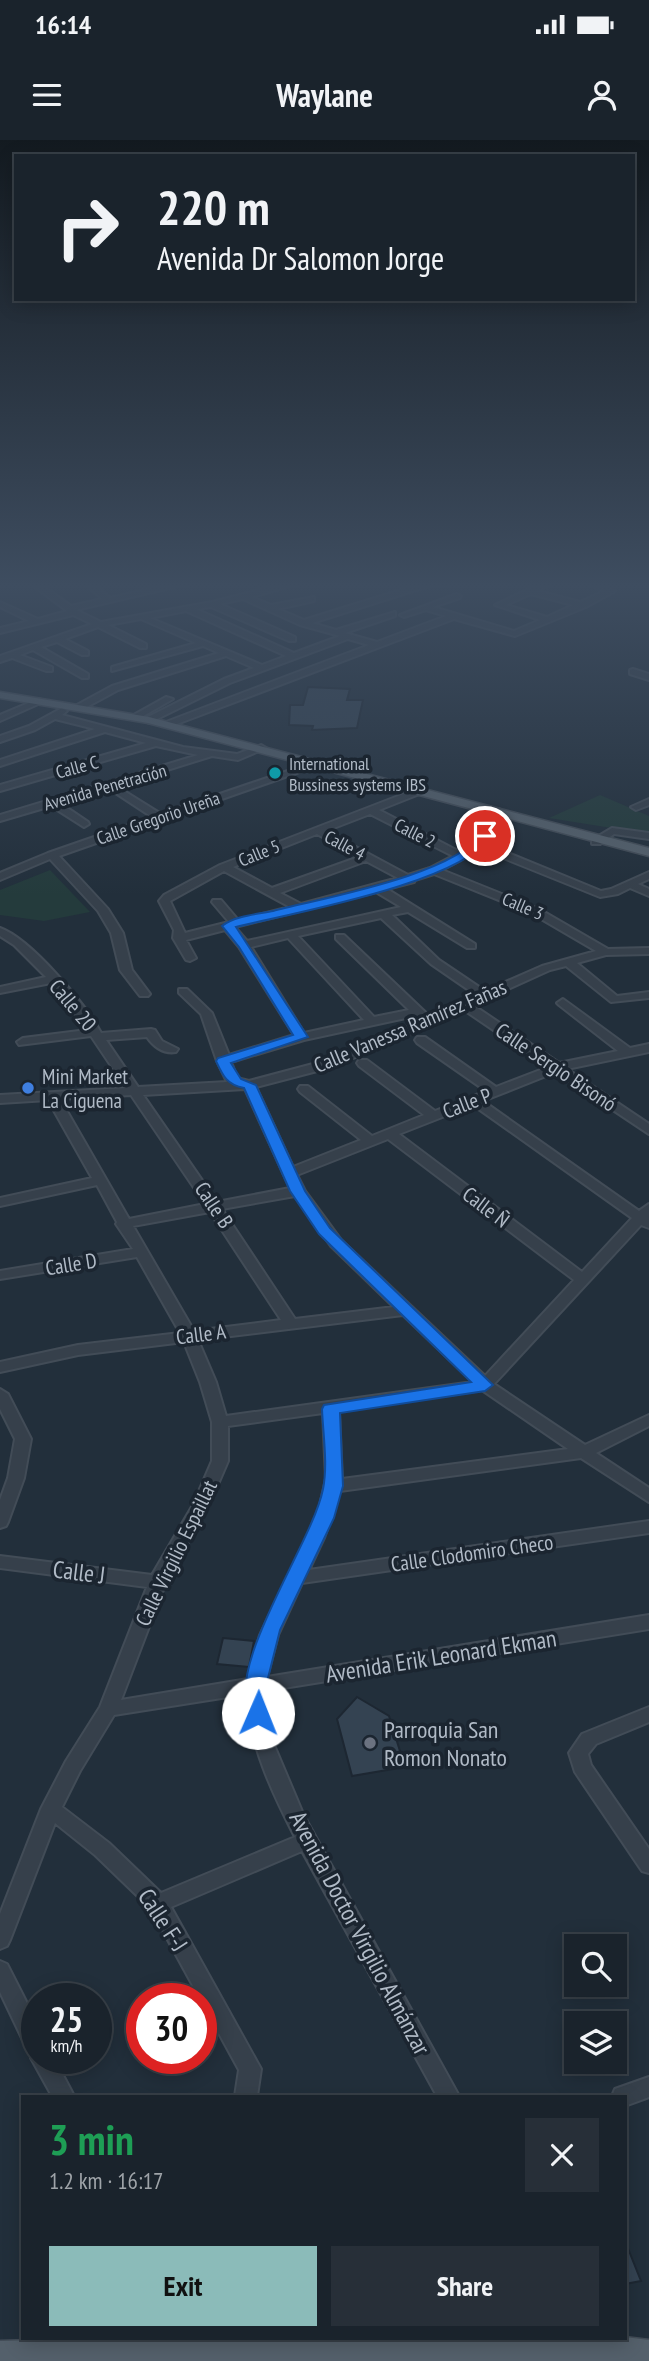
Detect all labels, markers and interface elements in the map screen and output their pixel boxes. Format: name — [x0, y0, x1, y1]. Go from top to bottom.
text: 16:14 — [35, 8, 91, 41]
text: Waylane — [276, 74, 373, 116]
icon: menu — [28, 76, 66, 114]
icon: person — [583, 76, 621, 114]
text: 220 m — [157, 175, 270, 239]
icon: right — [42, 182, 133, 273]
text: Avenida Dr Salomon Jorge — [157, 237, 444, 279]
street label: Calle C — [53, 750, 101, 784]
place label: International Bussiness systems IBS — [289, 752, 426, 796]
street label: Avenida Penetración — [41, 759, 169, 815]
marker: International Bussiness systems IBS — [267, 765, 283, 781]
street label: Calle Gregorio Ureña — [93, 786, 223, 850]
pin — [455, 806, 515, 866]
street label: Calle 2 — [391, 813, 439, 853]
icon: arrive — [466, 817, 504, 855]
street label: Calle 4 — [321, 825, 369, 865]
street label: Calle 5 — [235, 834, 283, 872]
street label: Calle 3 — [499, 887, 547, 925]
street label: Calle Vanessa Ramírez Fañas — [310, 973, 510, 1079]
street label: Calle 20 — [44, 974, 102, 1036]
street label: Calle Sergio Bisonó — [490, 1017, 622, 1117]
place label: Mini Market La Ciguena — [42, 1063, 128, 1114]
marker: Mini Market La Ciguena — [20, 1080, 36, 1096]
street label: Calle P — [439, 1081, 495, 1125]
street label: Calle B — [189, 1176, 239, 1234]
street label: Calle Ñ — [457, 1181, 515, 1233]
street label: Calle D — [43, 1247, 99, 1281]
street label: Calle A — [175, 1318, 228, 1350]
street label: Calle Virgilio Espaillat — [129, 1475, 223, 1630]
street label: Calle Clodomiro Checo — [389, 1528, 555, 1578]
street label: Calle J — [51, 1553, 107, 1591]
street label: Avenida Erik Leonard Ekman — [323, 1622, 559, 1690]
position arrow — [221, 1676, 295, 1750]
place label: Parroquia San Romon Nonato — [384, 1714, 507, 1773]
marker: Parroquia San Romon Nonato — [362, 1735, 378, 1751]
street label: Avenida Doctor Virgilio Almánzar — [283, 1806, 438, 2061]
street label: Calle F-J — [131, 1883, 195, 1957]
map controls — [564, 1934, 627, 2074]
button: search — [564, 1934, 627, 1997]
speed limit sign: 30 — [126, 1983, 217, 2074]
text: 25 — [50, 1996, 83, 2042]
button: layers — [564, 2011, 627, 2074]
text: km/h — [51, 2034, 82, 2057]
text: 3 min — [49, 2112, 134, 2167]
button: close — [525, 2118, 599, 2192]
text: 1.2 km · 16:17 — [49, 2166, 163, 2195]
button: Exit — [49, 2246, 317, 2326]
button: Share — [331, 2246, 599, 2326]

